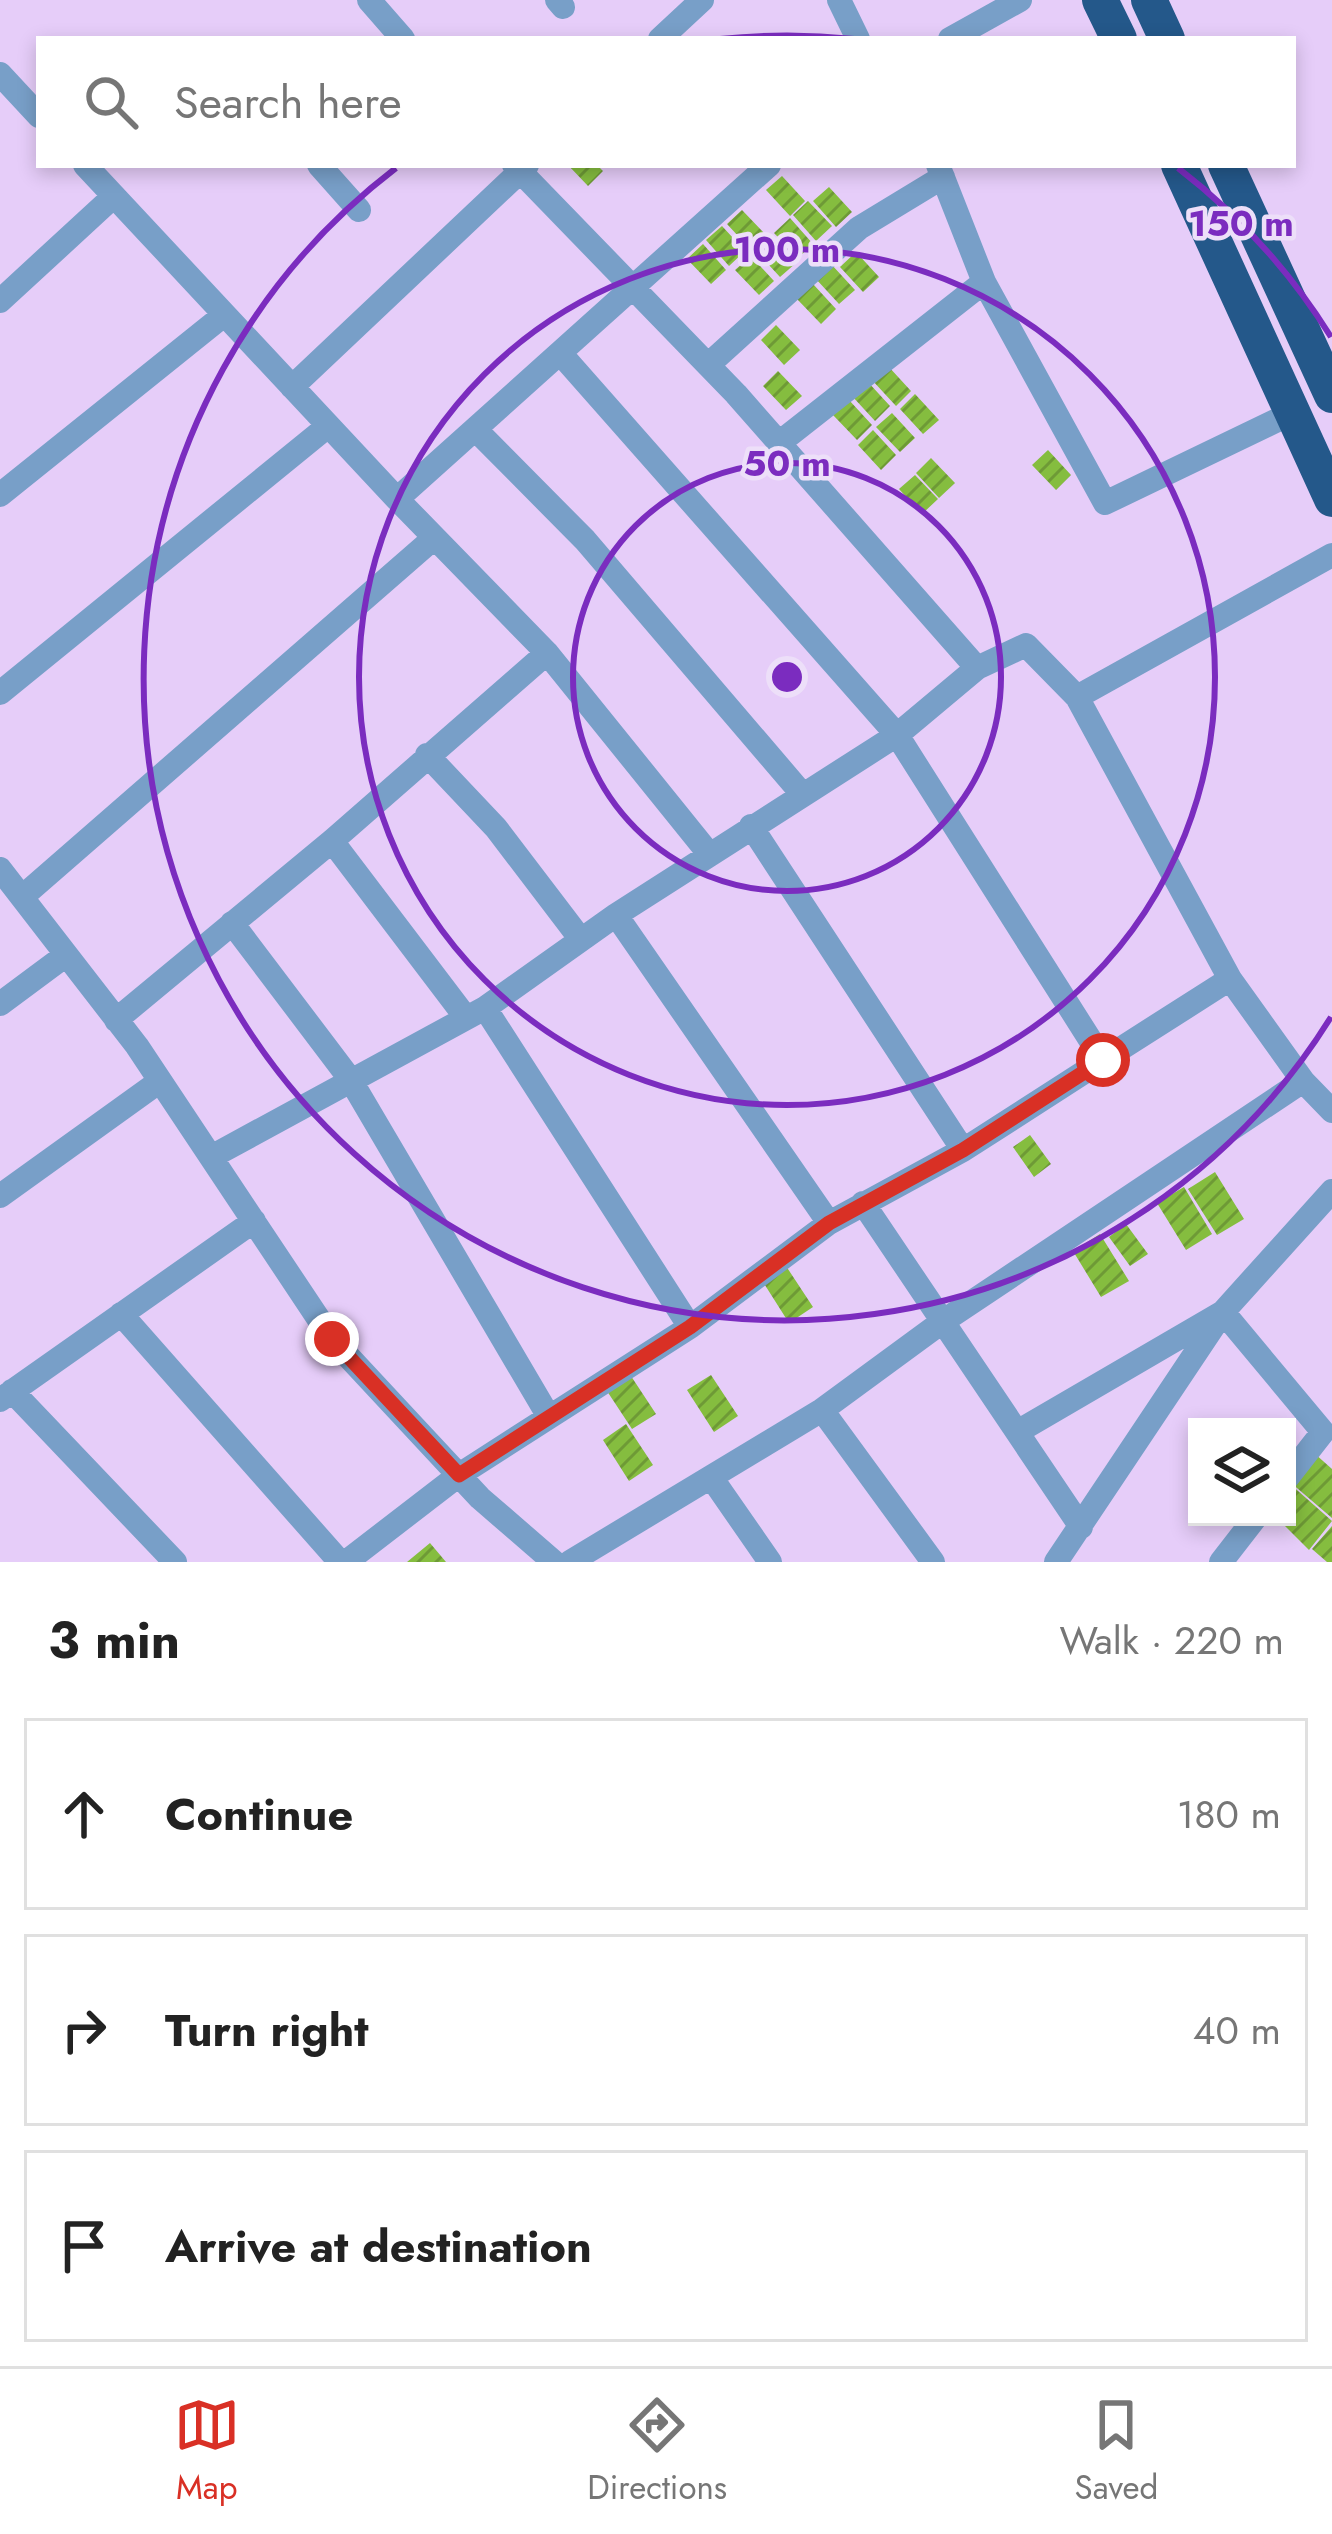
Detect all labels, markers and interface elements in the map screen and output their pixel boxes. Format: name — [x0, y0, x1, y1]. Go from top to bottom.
search box — [36, 36, 1296, 168]
icon: search — [78, 69, 144, 135]
text: Search here — [174, 70, 402, 135]
text: 150 m — [1188, 197, 1294, 249]
text: 100 m — [734, 223, 840, 275]
text: 50 m — [743, 437, 831, 489]
centre of rings — [766, 656, 808, 698]
route start — [1076, 1033, 1130, 1087]
route end — [305, 1312, 359, 1366]
map controls — [1188, 1418, 1296, 1526]
button: layers — [1188, 1418, 1296, 1526]
text: 3 min — [48, 1603, 180, 1677]
text: Walk · 220 m — [1059, 1612, 1284, 1669]
icon: ahead — [51, 1781, 117, 1847]
text: Continue — [165, 1782, 353, 1847]
text: 180 m — [1177, 1786, 1281, 1843]
icon: right — [51, 1997, 117, 2063]
text: Turn right — [165, 1998, 369, 2063]
text: 40 m — [1193, 2002, 1281, 2059]
icon: arrive — [51, 2213, 117, 2279]
text: Arrive at destination — [165, 2214, 592, 2279]
tab: Map — [174, 2392, 240, 2511]
tab: Directions — [587, 2392, 727, 2511]
tab: Saved — [1075, 2392, 1158, 2511]

